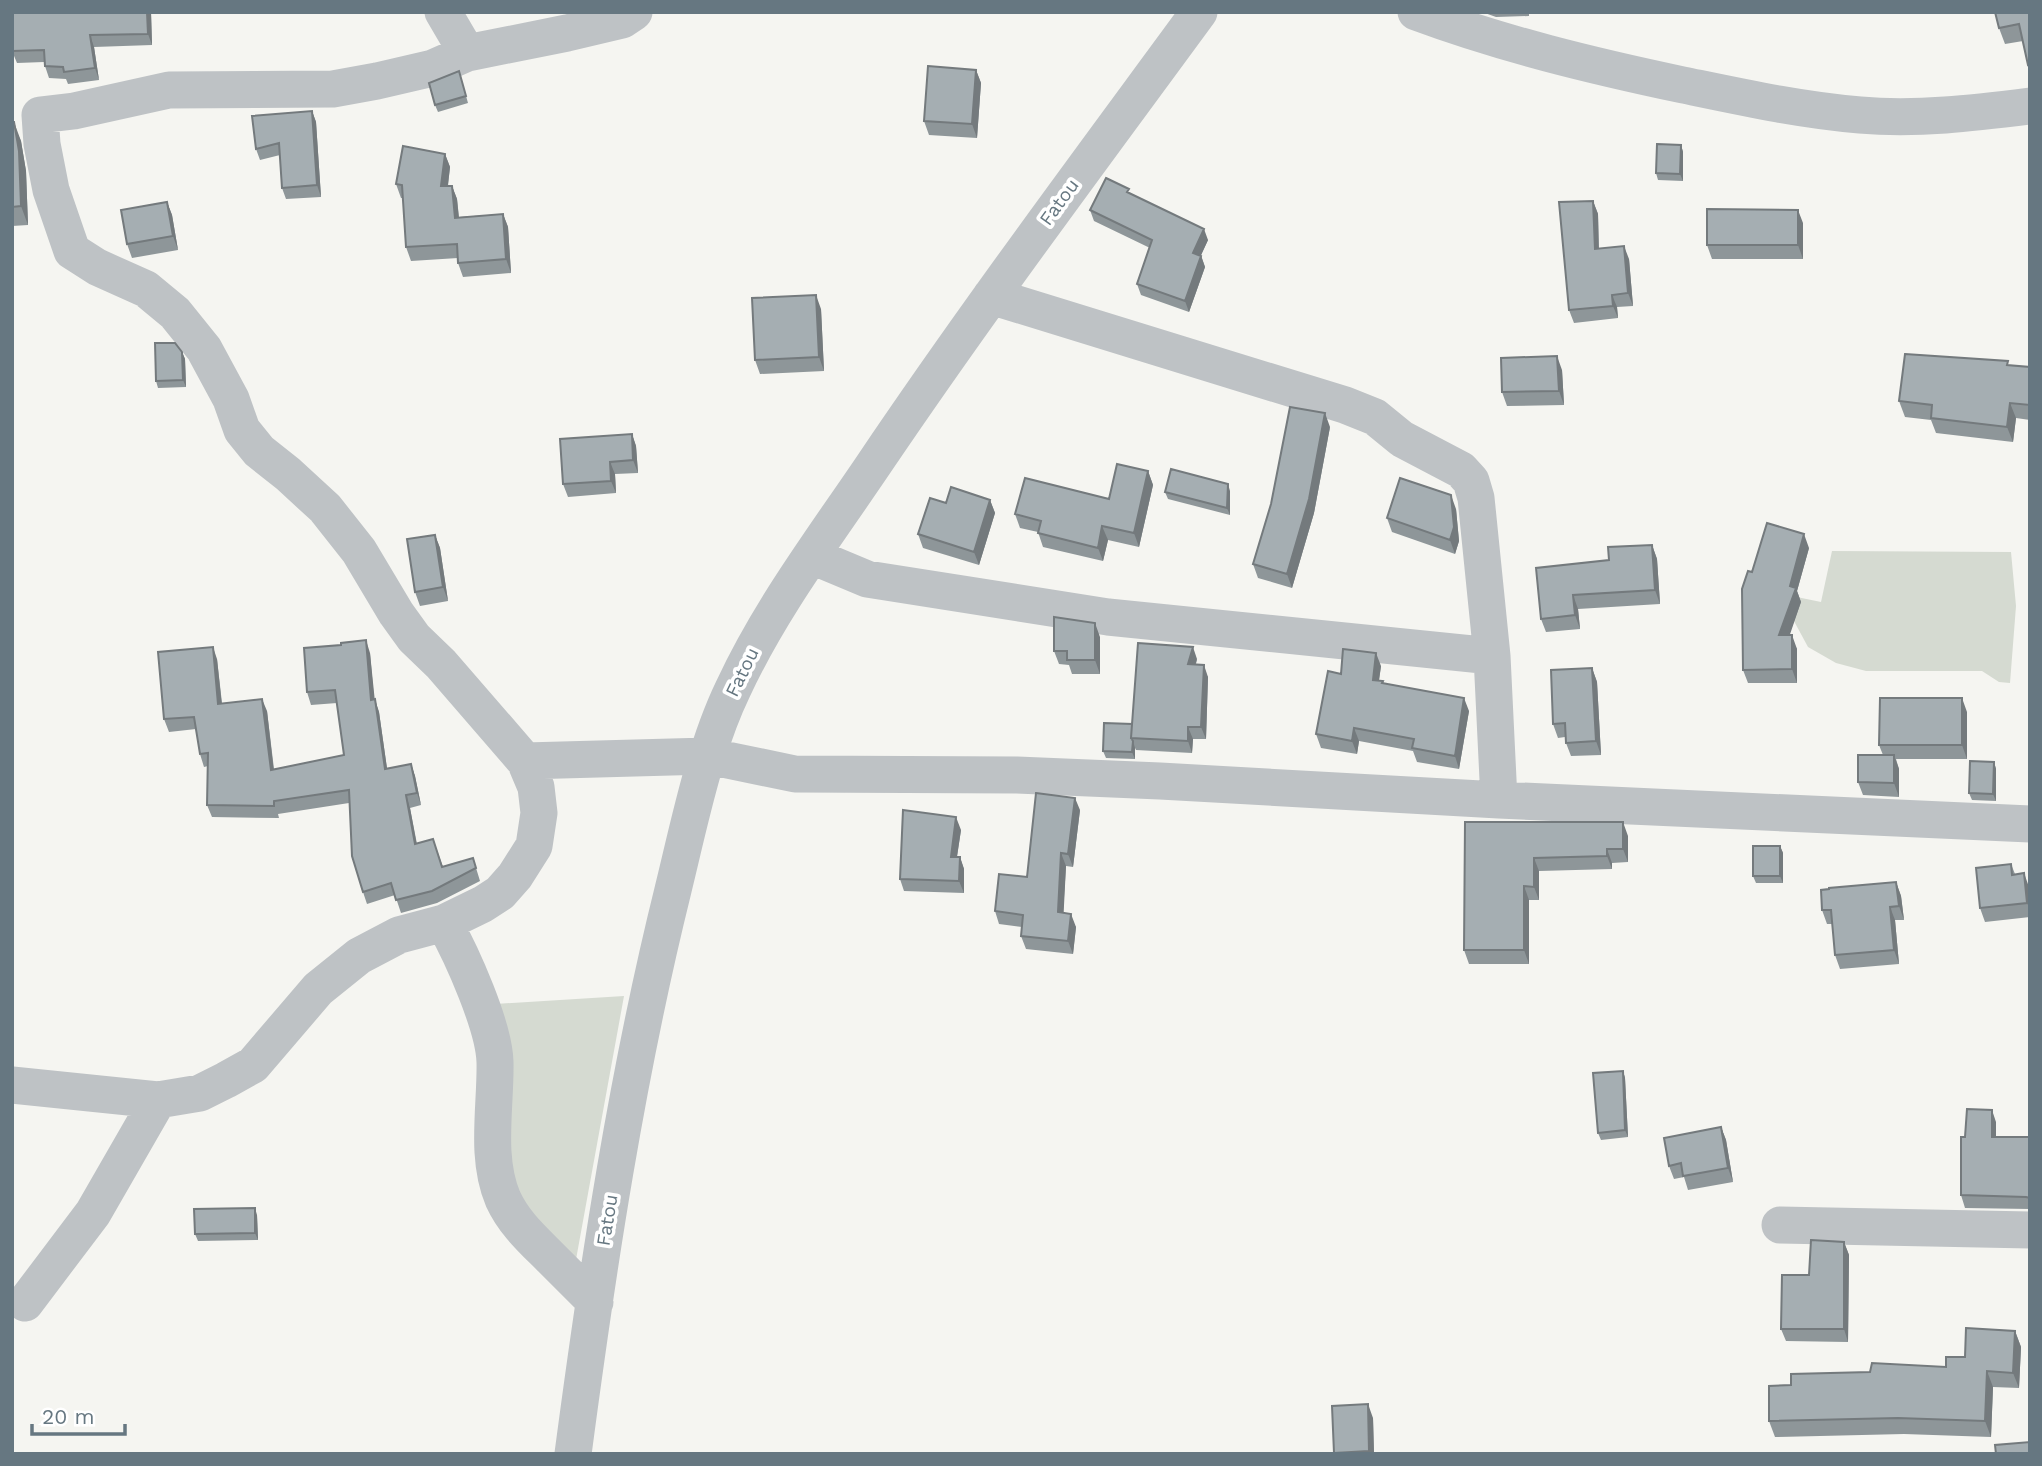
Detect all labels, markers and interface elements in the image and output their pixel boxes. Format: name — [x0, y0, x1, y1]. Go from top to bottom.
street label: Fatou — [1034, 174, 1084, 230]
street label: Fatou — [720, 644, 764, 700]
street label: Fatou — [592, 1192, 622, 1248]
scale bar — [32, 1392, 124, 1436]
text: 20 m — [42, 1404, 94, 1429]

